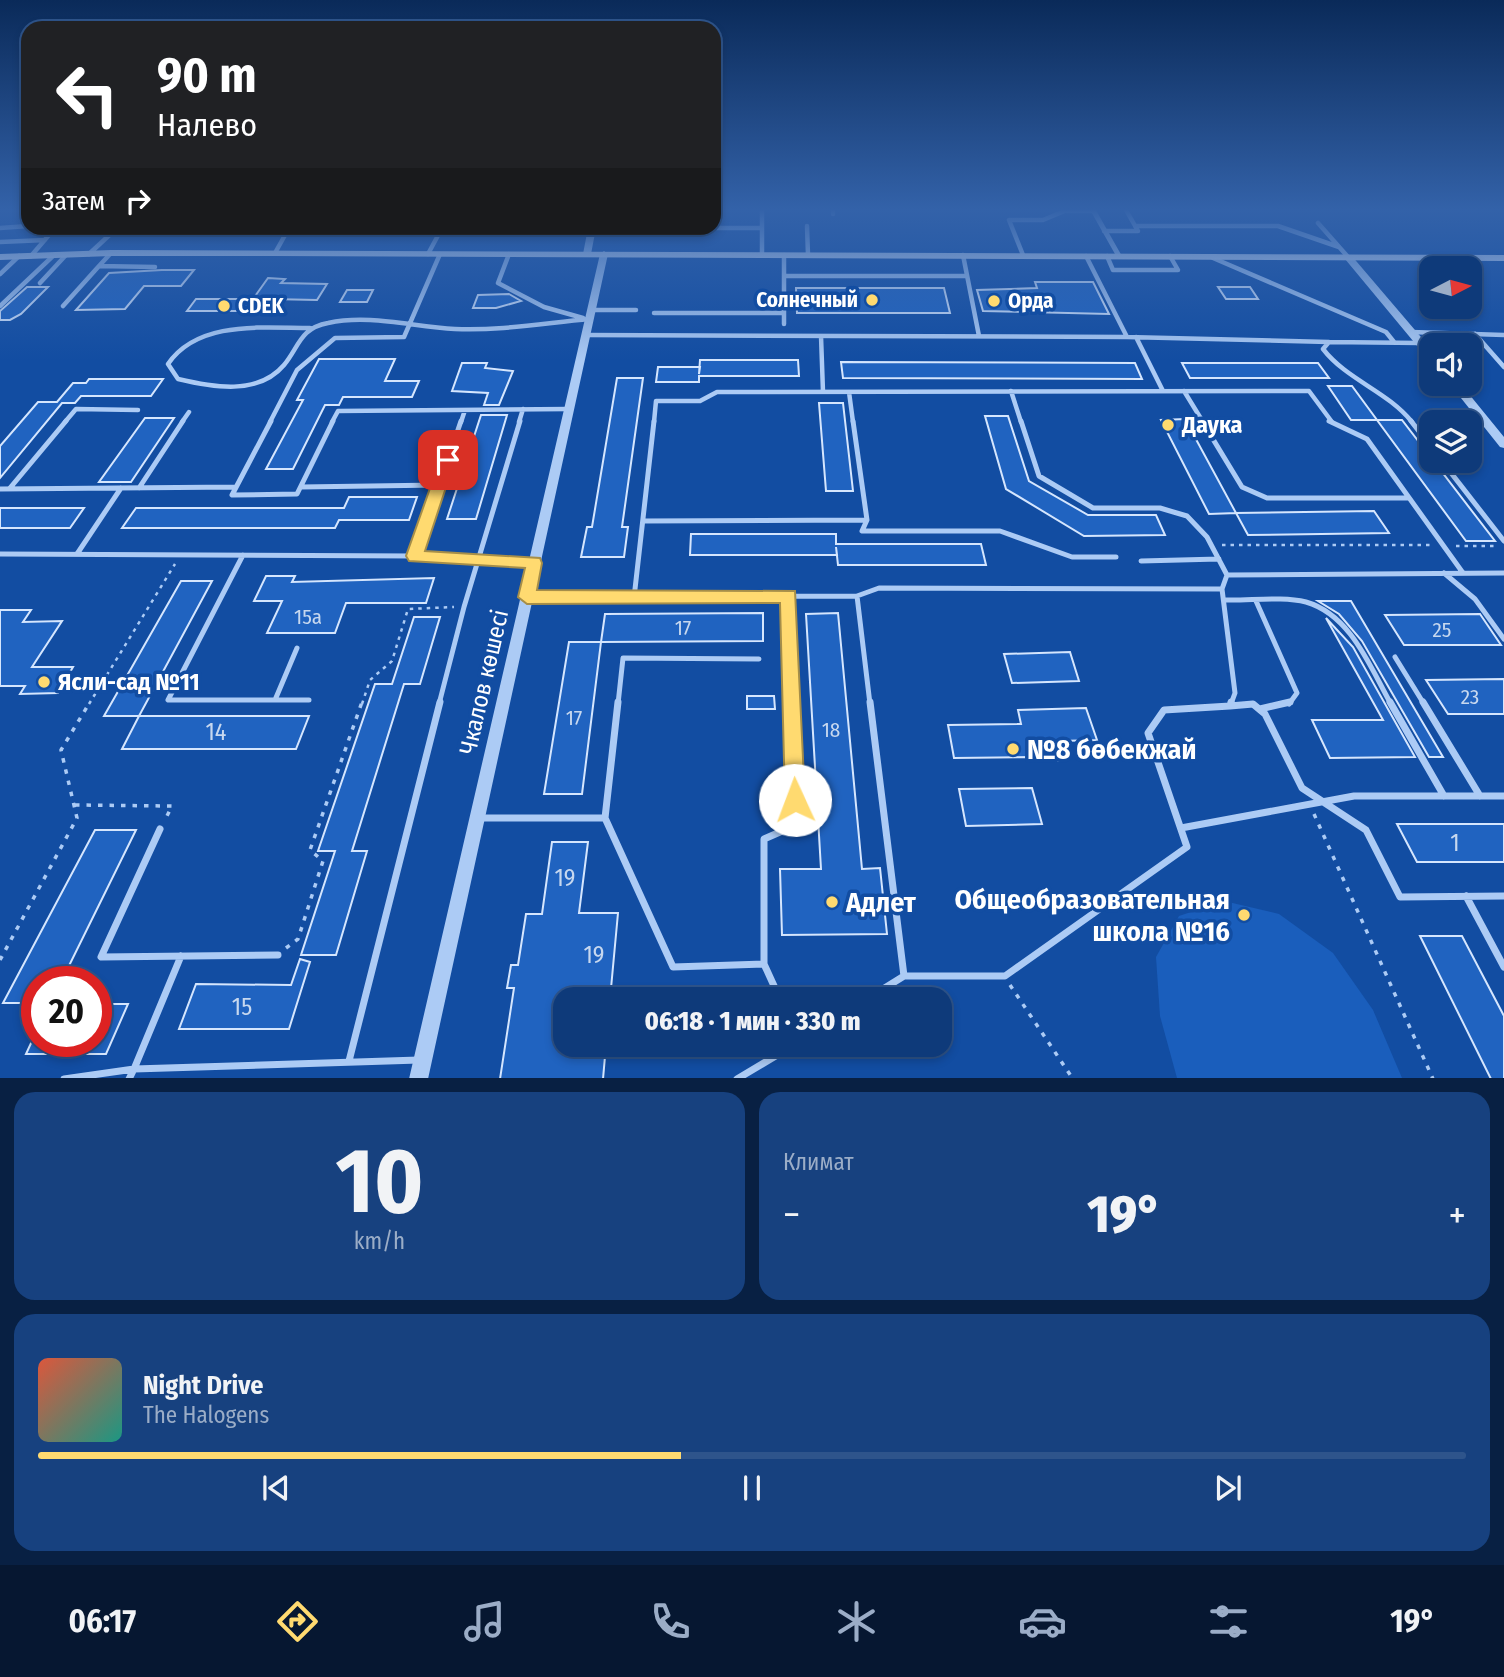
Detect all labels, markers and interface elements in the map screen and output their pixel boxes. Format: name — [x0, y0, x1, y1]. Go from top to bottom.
text: 90 m — [157, 46, 257, 105]
icon: left — [42, 49, 133, 140]
text: Налево — [157, 106, 257, 144]
icon: right — [119, 182, 157, 220]
text: Затем — [42, 186, 105, 217]
north arrow — [1419, 256, 1482, 318]
map controls — [1419, 256, 1482, 473]
place label: Солнечный — [756, 287, 858, 313]
place label: Орда — [1008, 288, 1054, 314]
marker: Солнечный — [864, 292, 880, 308]
place label: CDEK — [238, 293, 284, 319]
marker: Орда — [986, 293, 1002, 309]
marker: CDEK — [216, 298, 232, 314]
button: sound — [1419, 333, 1482, 396]
button: layers — [1419, 410, 1482, 473]
place label: Даука — [1181, 411, 1243, 439]
marker: Даука — [1160, 417, 1176, 433]
pin — [418, 430, 478, 490]
icon: arrive — [429, 441, 467, 479]
house number: 15а — [294, 604, 322, 630]
street label: Чкалов көшесі — [454, 607, 514, 757]
house number: 17 — [675, 615, 691, 641]
house number: 25 — [1433, 617, 1451, 643]
place label: Ясли-сад №11 — [58, 668, 200, 696]
marker: Ясли-сад №11 — [36, 674, 52, 690]
house number: 23 — [1461, 684, 1479, 710]
house number: 17 — [566, 705, 582, 731]
house number: 18 — [822, 717, 840, 743]
house number: 14 — [206, 718, 226, 746]
place label: №8 бөбекжай — [1027, 733, 1196, 766]
marker: №8 бөбекжай — [1005, 741, 1021, 757]
position arrow — [758, 763, 832, 837]
house number: 1 — [1450, 829, 1460, 857]
house number: 19 — [554, 864, 576, 892]
place label: Общеобразовательная школа №16 — [954, 883, 1230, 948]
place label: Адлет — [845, 886, 917, 919]
marker: Адлет — [824, 894, 840, 910]
marker: Общеобразовательная школа №16 — [1236, 907, 1252, 923]
house number: 19 — [583, 941, 605, 969]
speed limit sign: 20 — [21, 966, 112, 1057]
house number: 15 — [232, 993, 252, 1021]
text: 06:18 · 1 мин · 330 m — [645, 1006, 860, 1037]
text: 10 — [335, 1127, 424, 1236]
text: Климат — [783, 1148, 854, 1176]
text: 19° — [1087, 1183, 1162, 1246]
text: − — [783, 1192, 800, 1238]
text: + — [1449, 1192, 1466, 1238]
text: km/h — [354, 1227, 405, 1255]
text: Night Drive — [143, 1370, 263, 1401]
text: The Halogens — [143, 1401, 269, 1429]
icon: previous — [257, 1469, 295, 1507]
icon: pause — [733, 1469, 771, 1507]
icon: next — [1209, 1469, 1247, 1507]
icon: directions — [273, 1597, 322, 1646]
icon: music — [460, 1597, 509, 1646]
icon: phone — [646, 1597, 695, 1646]
icon: climate — [832, 1597, 881, 1646]
icon: car — [1018, 1597, 1067, 1646]
icon: filters — [1204, 1597, 1253, 1646]
text: 06:17 — [69, 1602, 136, 1640]
text: 19° — [1390, 1602, 1435, 1640]

